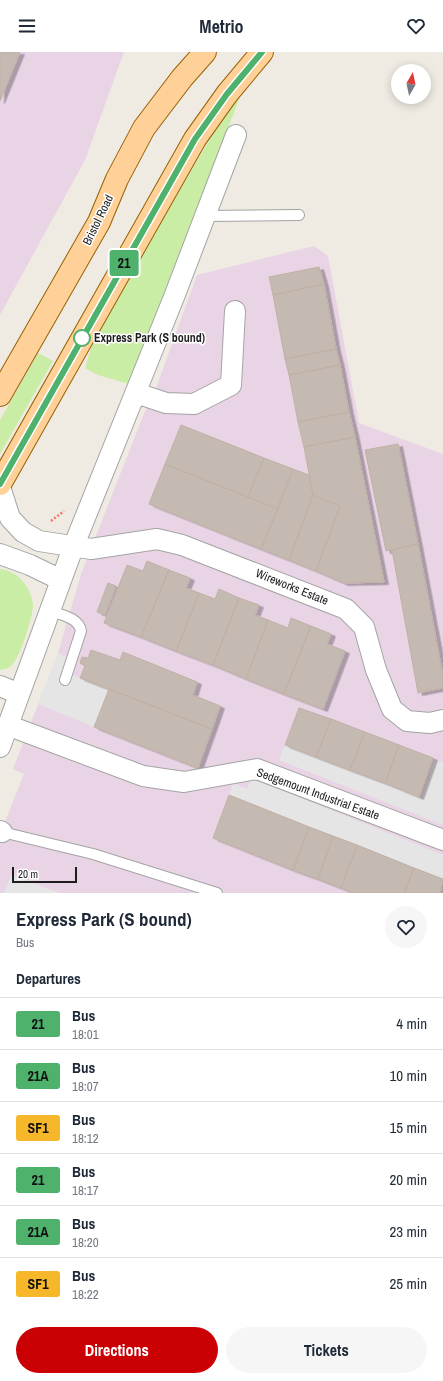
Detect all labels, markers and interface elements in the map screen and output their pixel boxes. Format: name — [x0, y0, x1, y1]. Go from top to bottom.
text: Metrio — [199, 14, 244, 39]
icon: menu — [16, 15, 38, 37]
icon: heart — [405, 15, 427, 37]
north arrow — [391, 64, 431, 104]
map controls — [391, 64, 431, 104]
street label: Bristol Road — [79, 192, 117, 248]
line badge: 21 — [106, 250, 142, 276]
text: 21 — [118, 254, 130, 272]
marker: Express Park (S bound) — [73, 329, 91, 347]
place label: Express Park (S bound) — [94, 330, 205, 346]
street label: Wireworks Estate — [253, 565, 331, 609]
street label: Sedgemount Industrial Estate — [254, 764, 382, 824]
scale bar — [12, 865, 77, 884]
text: 20 m — [18, 867, 38, 881]
text: Express Park (S bound) — [16, 906, 192, 932]
button: heart — [385, 906, 427, 948]
text: Bus — [16, 934, 34, 951]
text: Departures — [16, 968, 81, 989]
text: Bus — [72, 1005, 95, 1026]
text: 4 min — [396, 1013, 427, 1034]
text: 21 — [32, 1015, 44, 1033]
text: 18:01 — [72, 1026, 99, 1043]
text: Bus — [72, 1057, 95, 1078]
text: 10 min — [389, 1065, 427, 1086]
text: 21A — [27, 1067, 49, 1085]
text: 18:07 — [72, 1078, 99, 1095]
text: Bus — [72, 1109, 95, 1130]
text: 15 min — [389, 1117, 427, 1138]
text: SF1 — [27, 1119, 49, 1137]
text: 18:12 — [72, 1130, 99, 1147]
text: Bus — [72, 1161, 95, 1182]
text: 20 min — [389, 1169, 427, 1190]
text: 21 — [32, 1171, 44, 1189]
text: 18:17 — [72, 1182, 99, 1199]
text: Bus — [72, 1213, 95, 1234]
text: 23 min — [389, 1221, 427, 1242]
text: 21A — [27, 1223, 49, 1241]
text: 18:20 — [72, 1234, 99, 1251]
text: Bus — [72, 1265, 95, 1286]
text: 25 min — [389, 1273, 427, 1294]
text: SF1 — [27, 1275, 49, 1293]
text: 18:22 — [72, 1286, 99, 1303]
button: Directions — [16, 1327, 218, 1373]
button: Tickets — [226, 1327, 427, 1373]

